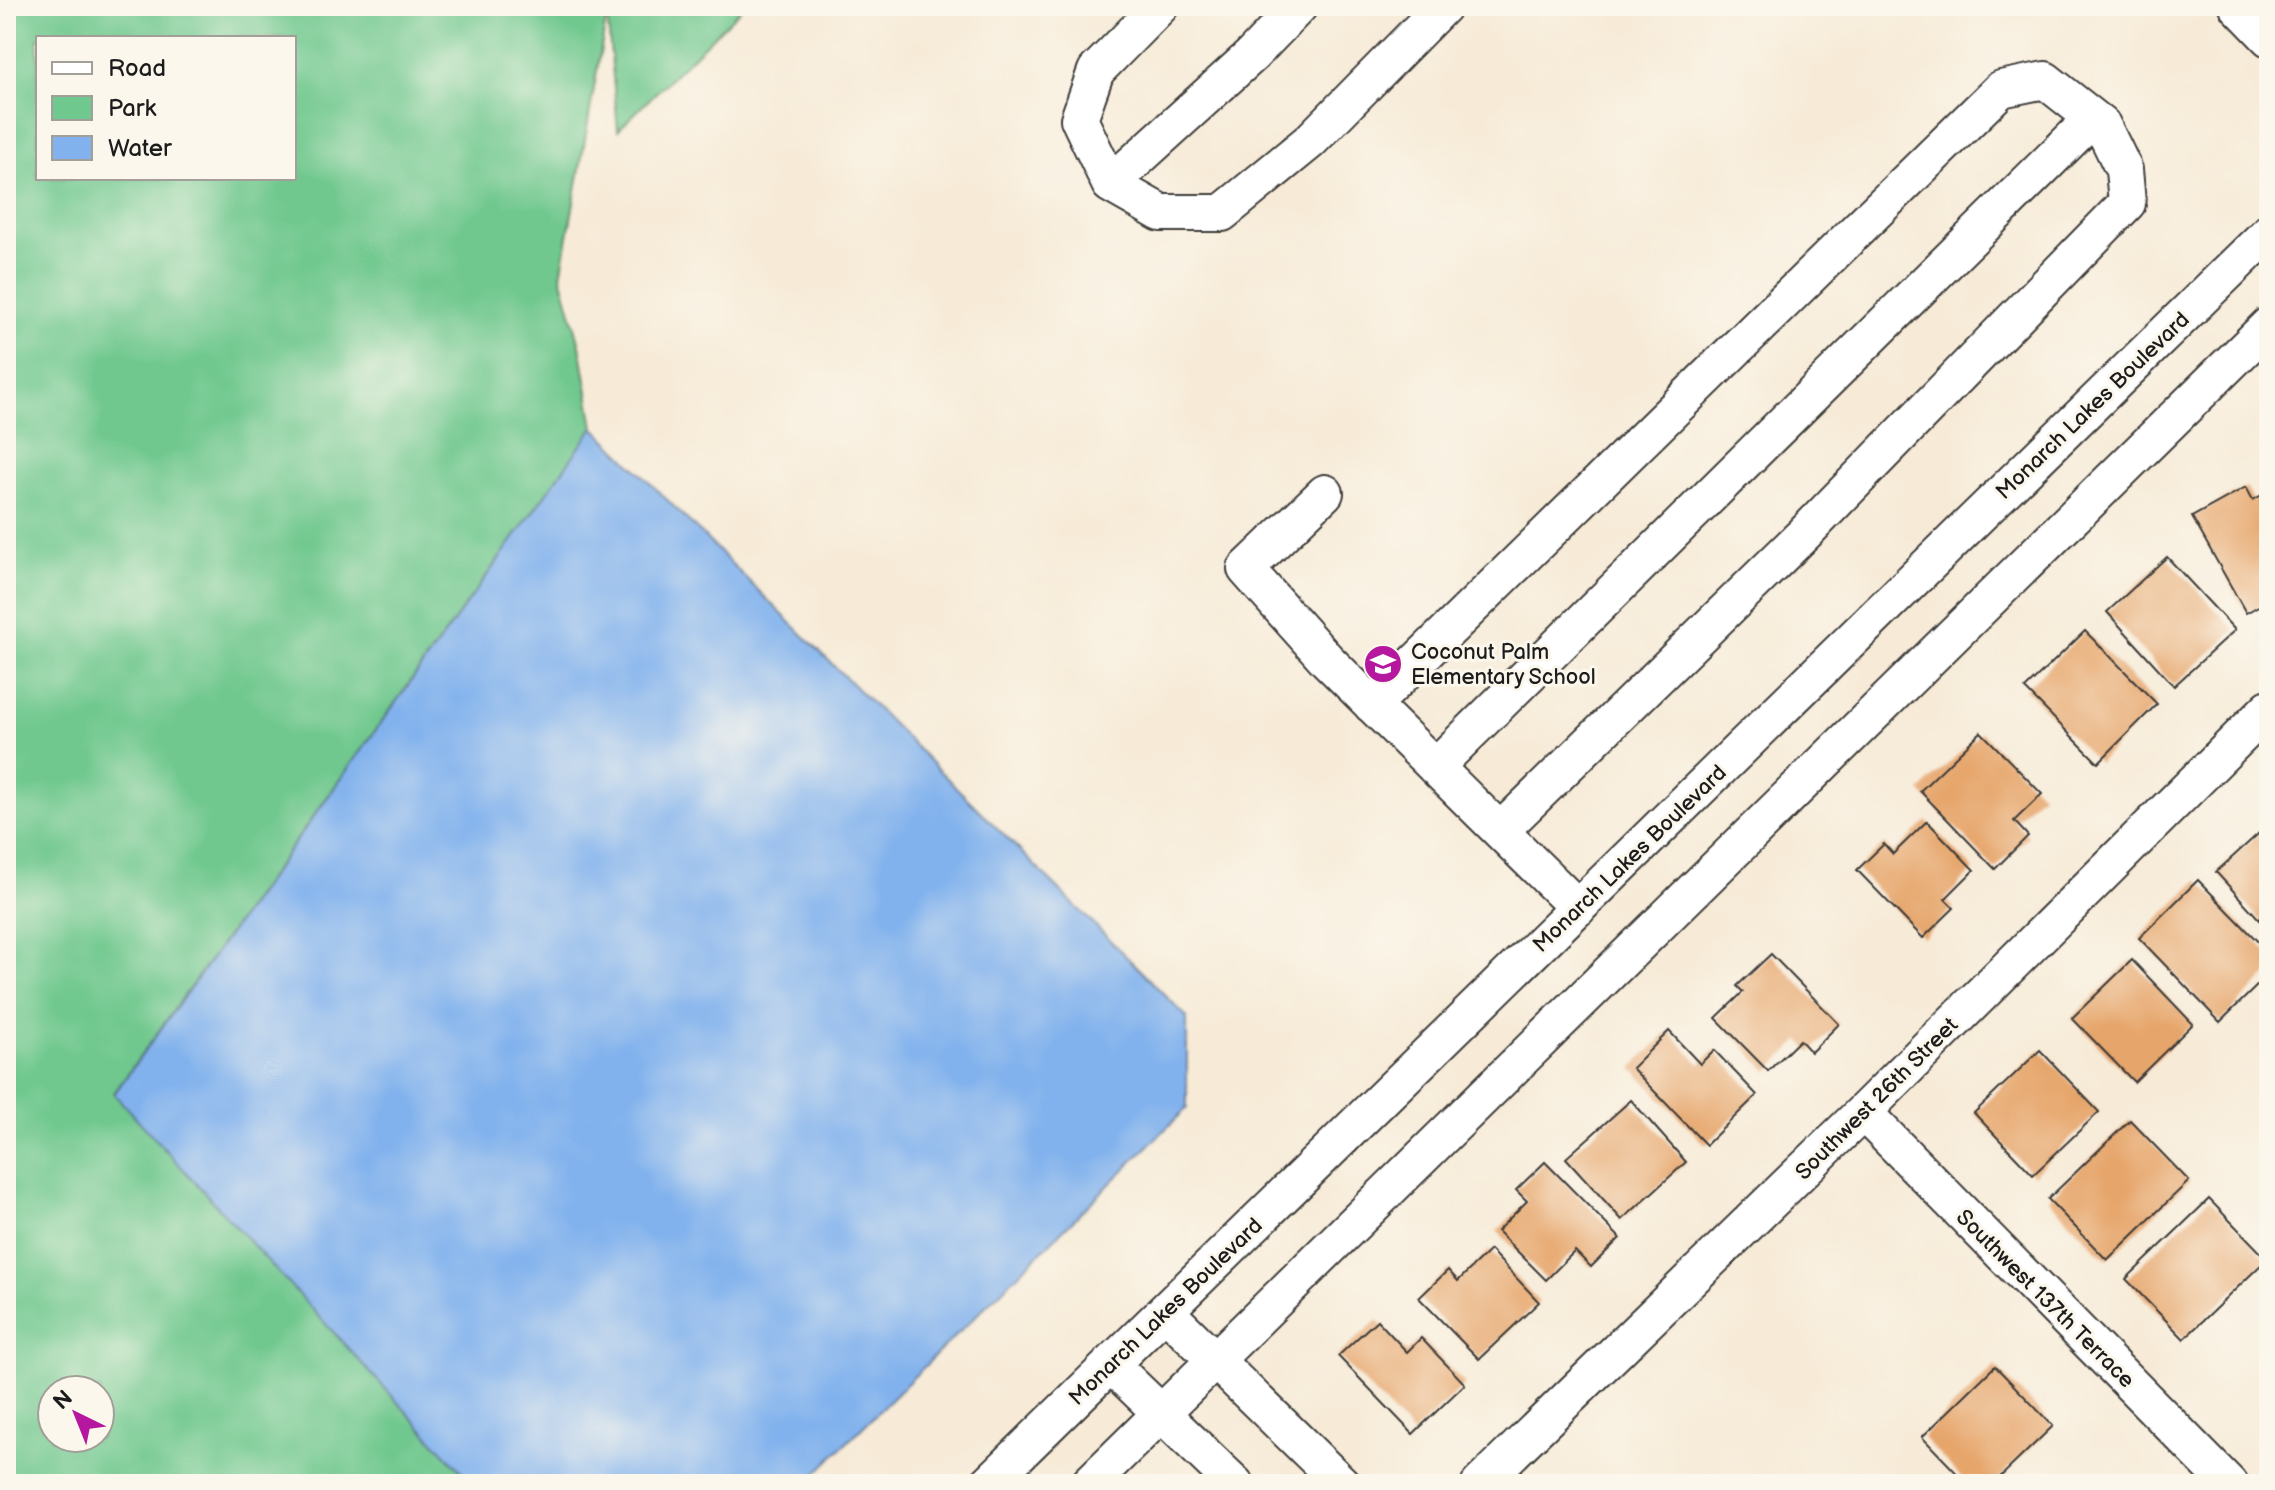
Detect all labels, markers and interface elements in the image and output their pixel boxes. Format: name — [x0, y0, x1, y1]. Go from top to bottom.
legend — [36, 36, 296, 180]
text: Road — [108, 54, 166, 83]
text: Park — [108, 94, 156, 123]
text: Water — [108, 134, 172, 163]
street label: Monarch Lakes Boulevard — [1991, 307, 2195, 506]
place label: Coconut Palm Elementary School — [1411, 639, 1596, 691]
school or university icon: Coconut Palm Elementary School — [1362, 643, 1404, 685]
street label: Monarch Lakes Boulevard — [1528, 760, 1732, 959]
street label: Southwest 26th Street — [1790, 1012, 1964, 1186]
street label: Southwest 137th Terrace — [1950, 1204, 2140, 1394]
street label: Monarch Lakes Boulevard — [1064, 1213, 1268, 1412]
north arrow — [36, 1374, 116, 1454]
text: N — [48, 1385, 79, 1416]

